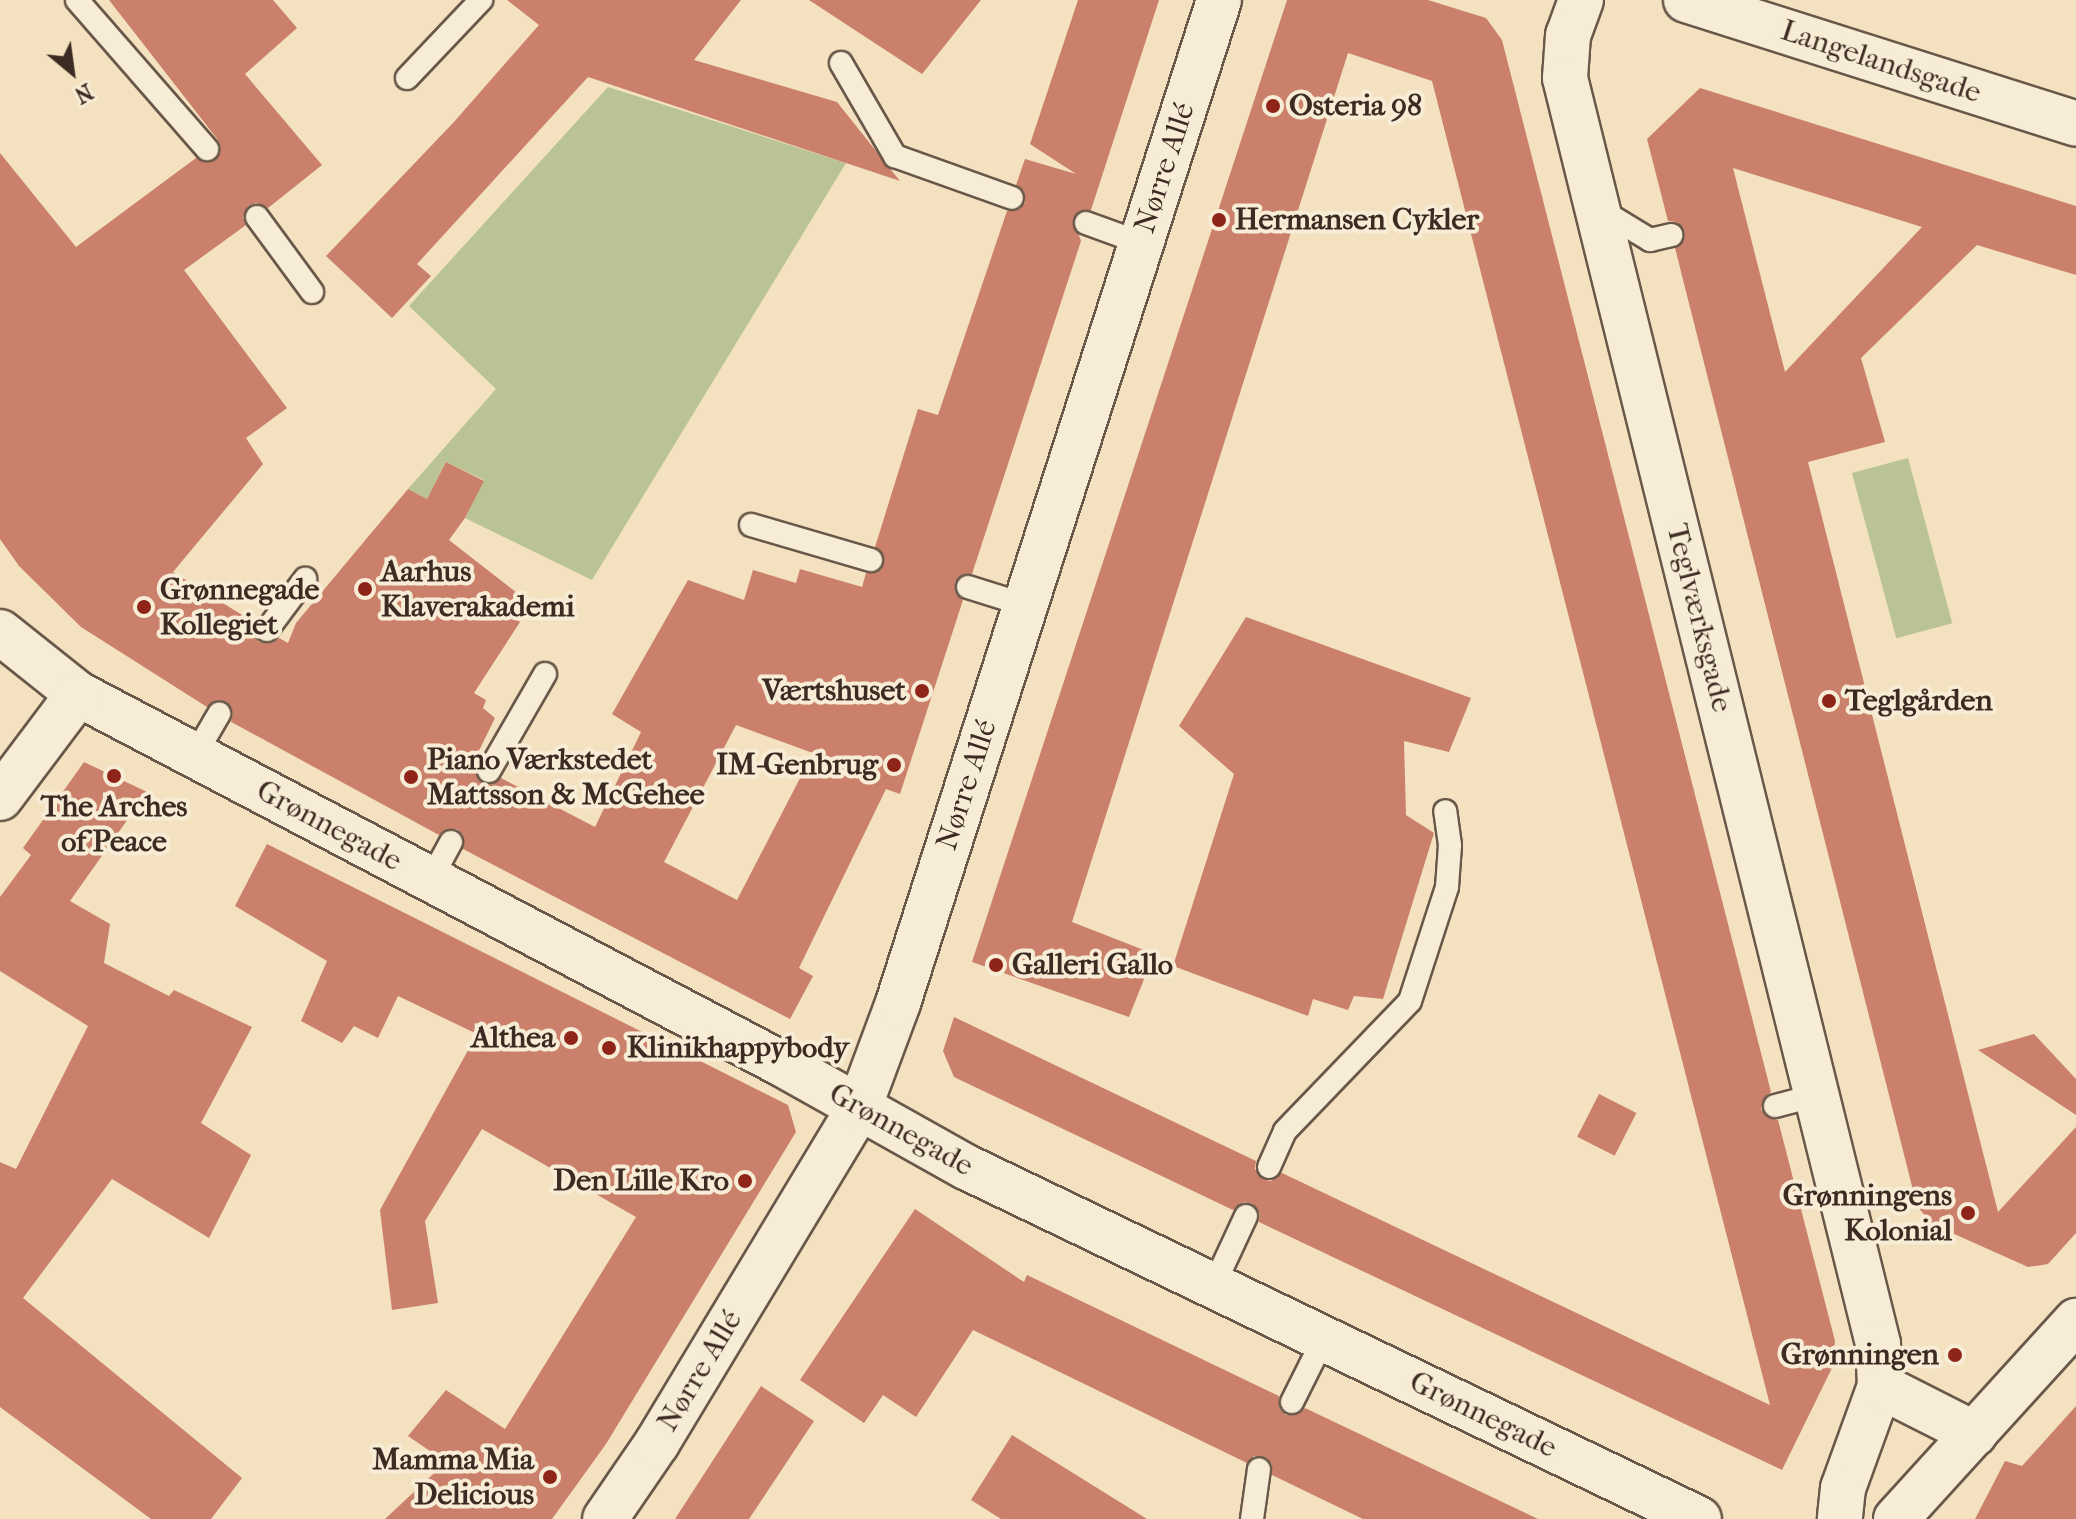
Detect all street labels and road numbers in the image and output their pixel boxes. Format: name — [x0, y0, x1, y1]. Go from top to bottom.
street label: Langelandsgade — [1776, 13, 1986, 111]
street label: Nørre Allé — [1127, 98, 1203, 238]
street label: Teglværksgade — [1658, 520, 1740, 716]
street label: Nørre Allé — [929, 715, 1005, 855]
street label: Grønnegade — [250, 773, 408, 879]
street label: Grønnegade — [823, 1076, 979, 1184]
street label: Nørre Allé — [650, 1304, 750, 1438]
street label: Grønnegade — [1403, 1364, 1563, 1466]

